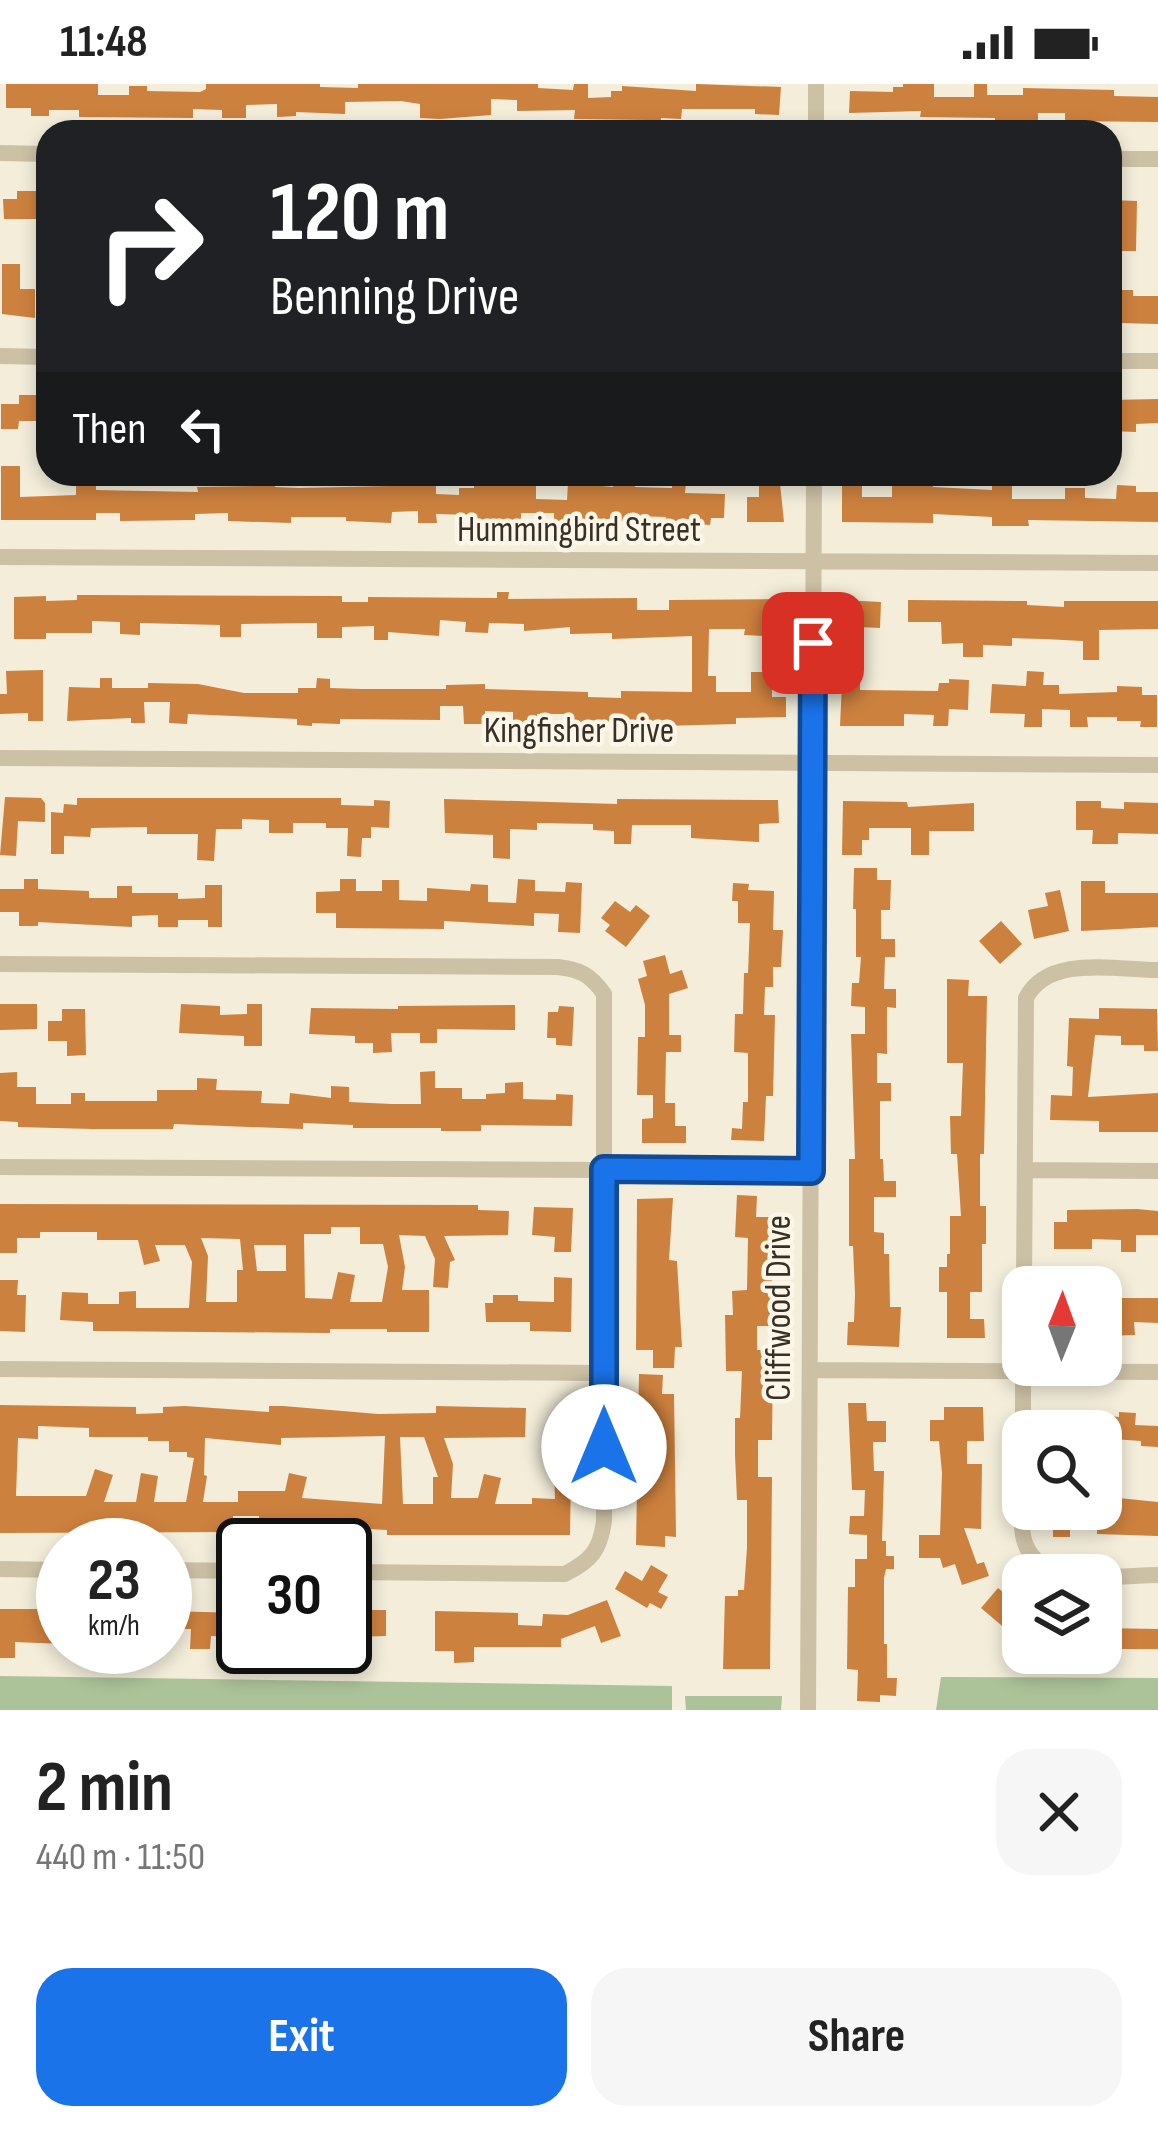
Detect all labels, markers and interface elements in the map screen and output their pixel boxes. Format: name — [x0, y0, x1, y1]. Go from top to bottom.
text: 11:48 — [60, 15, 148, 70]
text: 120 m — [270, 163, 449, 264]
icon: right — [72, 168, 228, 324]
text: Benning Drive — [270, 265, 520, 330]
icon: left — [170, 396, 236, 462]
text: Then — [72, 402, 146, 457]
street label: Hummingbird Street — [457, 509, 701, 552]
pin — [762, 592, 864, 694]
icon: arrive — [780, 610, 846, 676]
street label: Kingfisher Drive — [484, 710, 674, 753]
street label: Cliffwood Drive — [758, 1215, 801, 1401]
north arrow — [1002, 1266, 1122, 1386]
map controls — [1002, 1266, 1122, 1674]
position arrow — [541, 1384, 667, 1510]
button: search — [1002, 1410, 1122, 1530]
speed limit sign: 30 — [216, 1518, 372, 1674]
text: 23 — [87, 1545, 141, 1617]
button: layers — [1002, 1554, 1122, 1674]
text: km/h — [88, 1608, 140, 1644]
text: 2 min — [36, 1745, 173, 1832]
button: close — [996, 1749, 1122, 1875]
text: 440 m · 11:50 — [36, 1834, 205, 1881]
button: Exit — [36, 1968, 567, 2106]
button: Share — [591, 1968, 1122, 2106]

